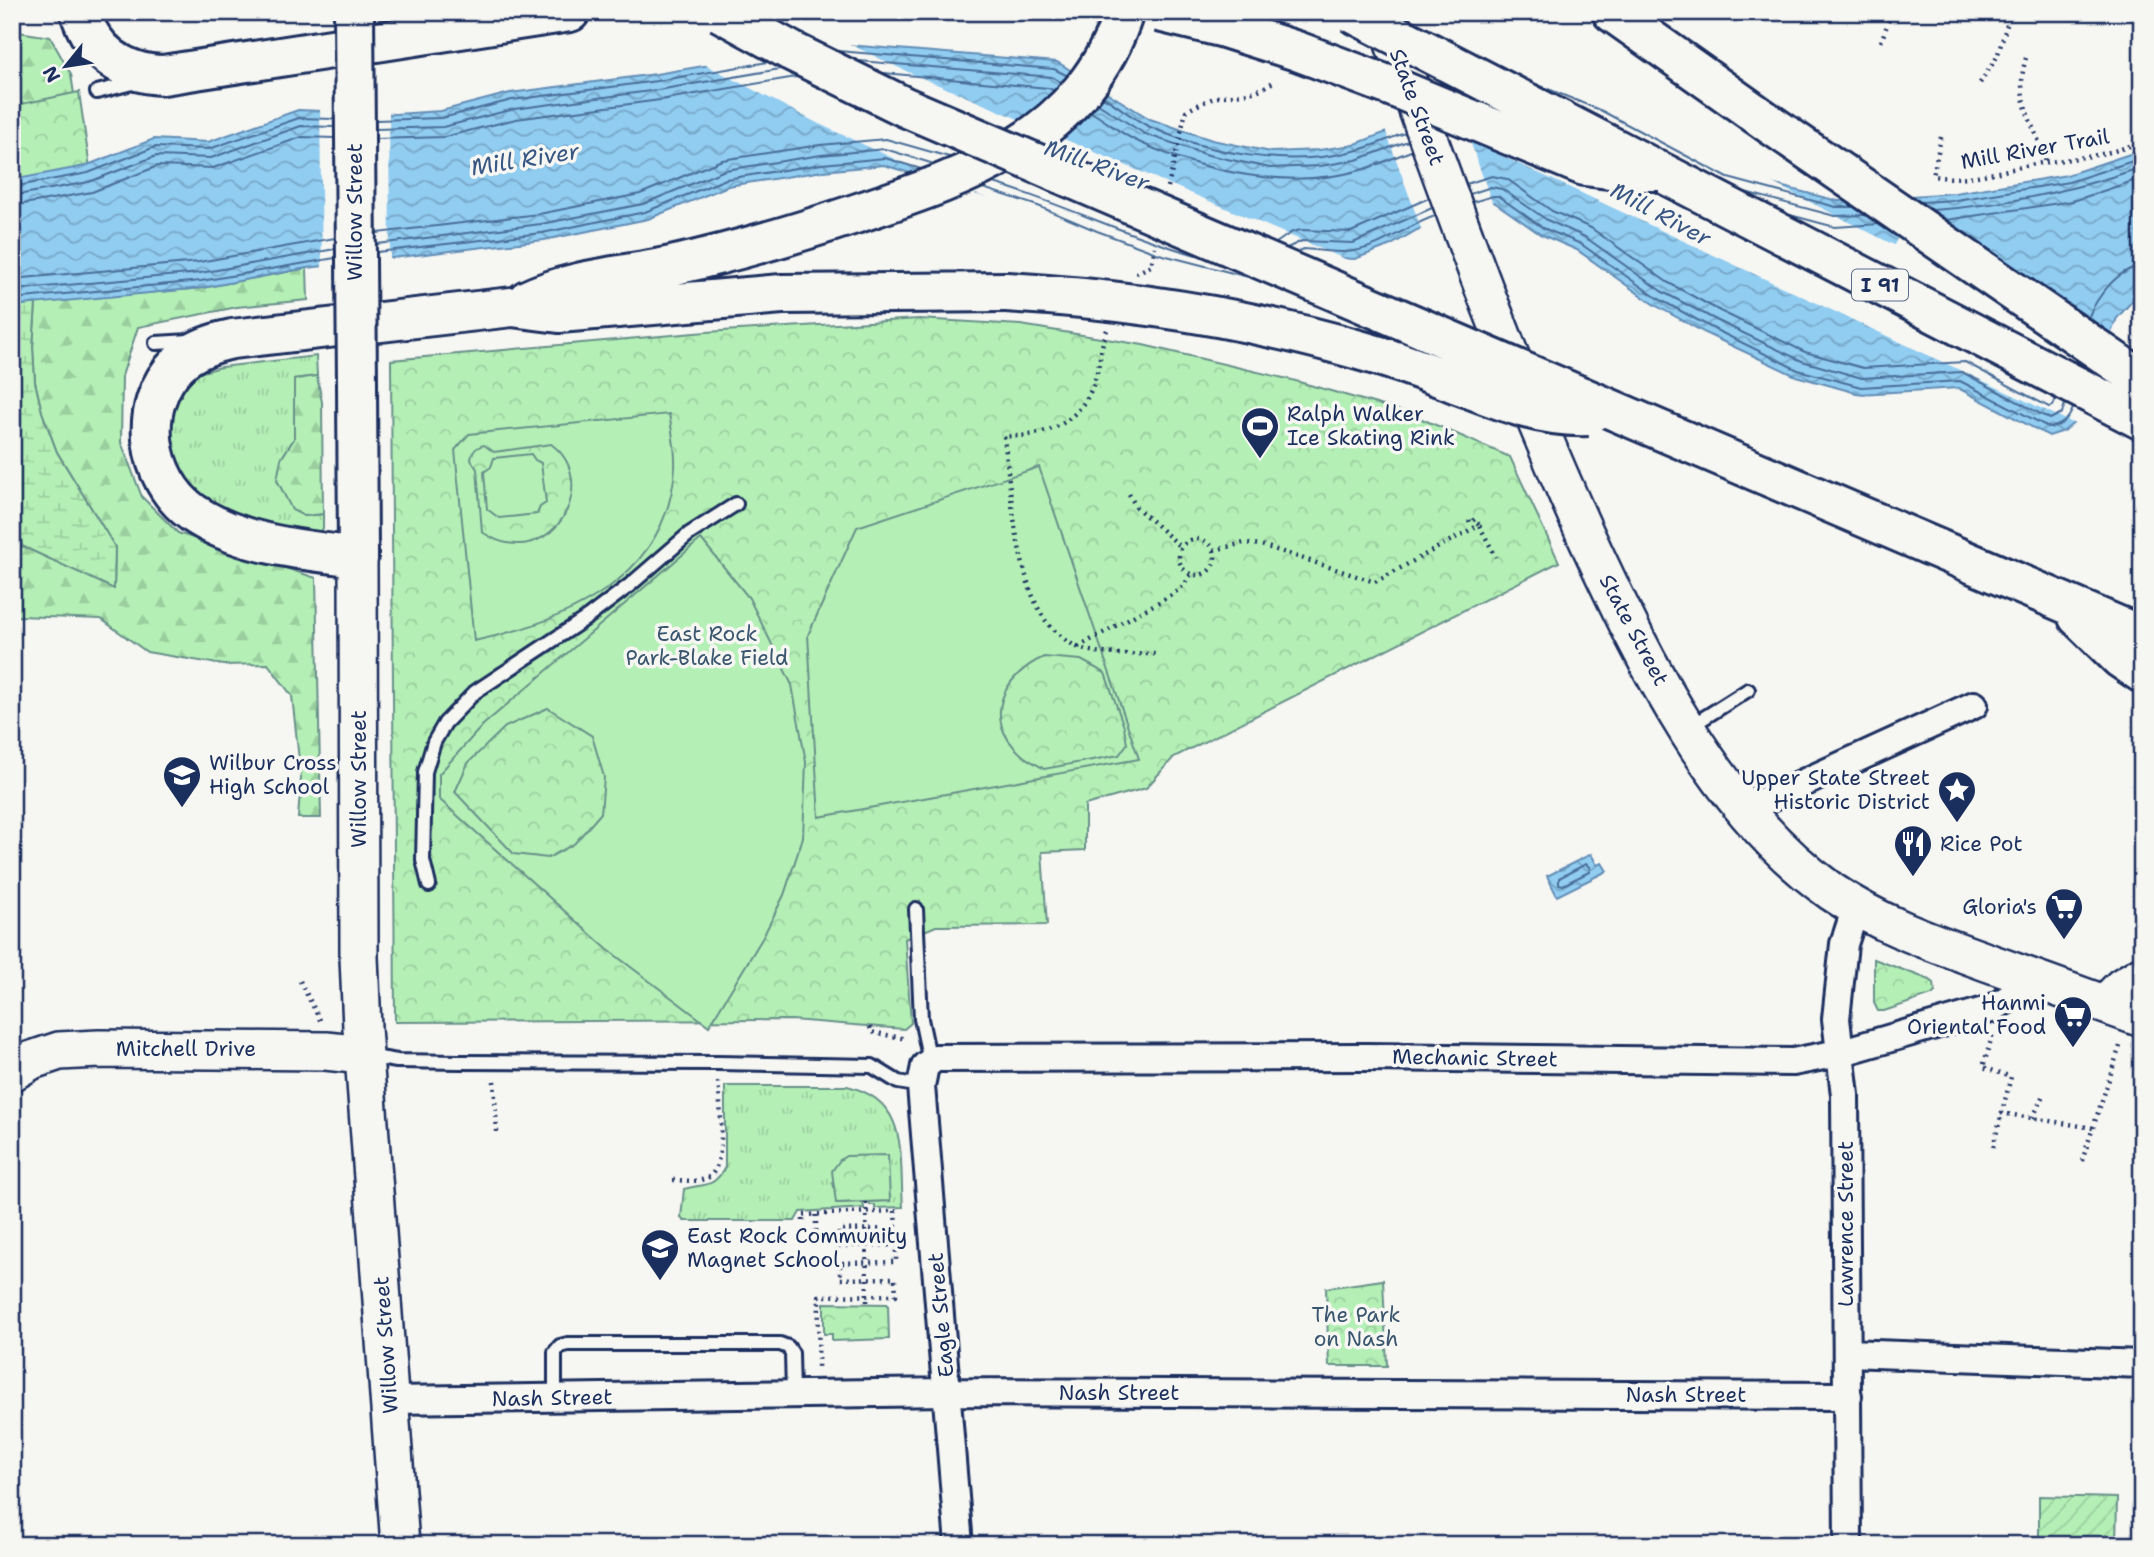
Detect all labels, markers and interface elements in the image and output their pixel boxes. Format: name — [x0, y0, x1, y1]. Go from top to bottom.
north arrow — [32, 32, 102, 102]
street label: State Street — [1383, 45, 1451, 169]
text: N — [37, 61, 66, 87]
street label: Mill River Trail — [1959, 122, 2112, 176]
water label: Mill River — [1040, 132, 1155, 198]
water label: Mill River — [469, 135, 583, 182]
street label: Willow Street — [341, 143, 369, 281]
water label: Mill River — [1606, 175, 1717, 253]
road number: I 91 — [1852, 270, 1908, 300]
place label: Ralph Walker Ice Skating Rink — [1287, 400, 1455, 452]
sports icon: Ralph Walker Ice Skating Rink — [1239, 405, 1281, 460]
street label: State Street — [1593, 569, 1675, 691]
park label: East Rock Park-Blake Field — [626, 620, 788, 672]
street label: Willow Street — [345, 710, 373, 848]
place label: Wilbur Cross High School — [209, 749, 337, 801]
school or university icon: Wilbur Cross High School — [161, 754, 203, 809]
place label: Upper State Street Historic District — [1741, 764, 1930, 816]
place icon: Upper State Street Historic District — [1936, 769, 1978, 824]
restaurant icon: Rice Pot — [1892, 823, 1934, 878]
place label: Rice Pot — [1940, 830, 2023, 858]
supermarket icon: Gloria's — [2043, 886, 2085, 941]
place label: Gloria's — [1962, 893, 2037, 921]
place label: Hanmi Oriental Food — [1907, 989, 2046, 1041]
supermarket icon: Hanmi Oriental Food — [2052, 994, 2094, 1049]
street label: Mitchell Drive — [116, 1035, 256, 1063]
street label: Mechanic Street — [1392, 1043, 1558, 1073]
street label: Lawrence Street — [1832, 1141, 1860, 1307]
place label: East Rock Community Magnet School — [687, 1222, 907, 1274]
school or university icon: East Rock Community Magnet School — [639, 1227, 681, 1282]
street label: Eagle Street — [922, 1251, 960, 1379]
street label: Willow Street — [367, 1275, 405, 1415]
park label: The Park on Nash — [1311, 1301, 1401, 1353]
street label: Nash Street — [1059, 1379, 1179, 1407]
street label: Nash Street — [1626, 1381, 1746, 1409]
street label: Nash Street — [491, 1383, 613, 1413]

